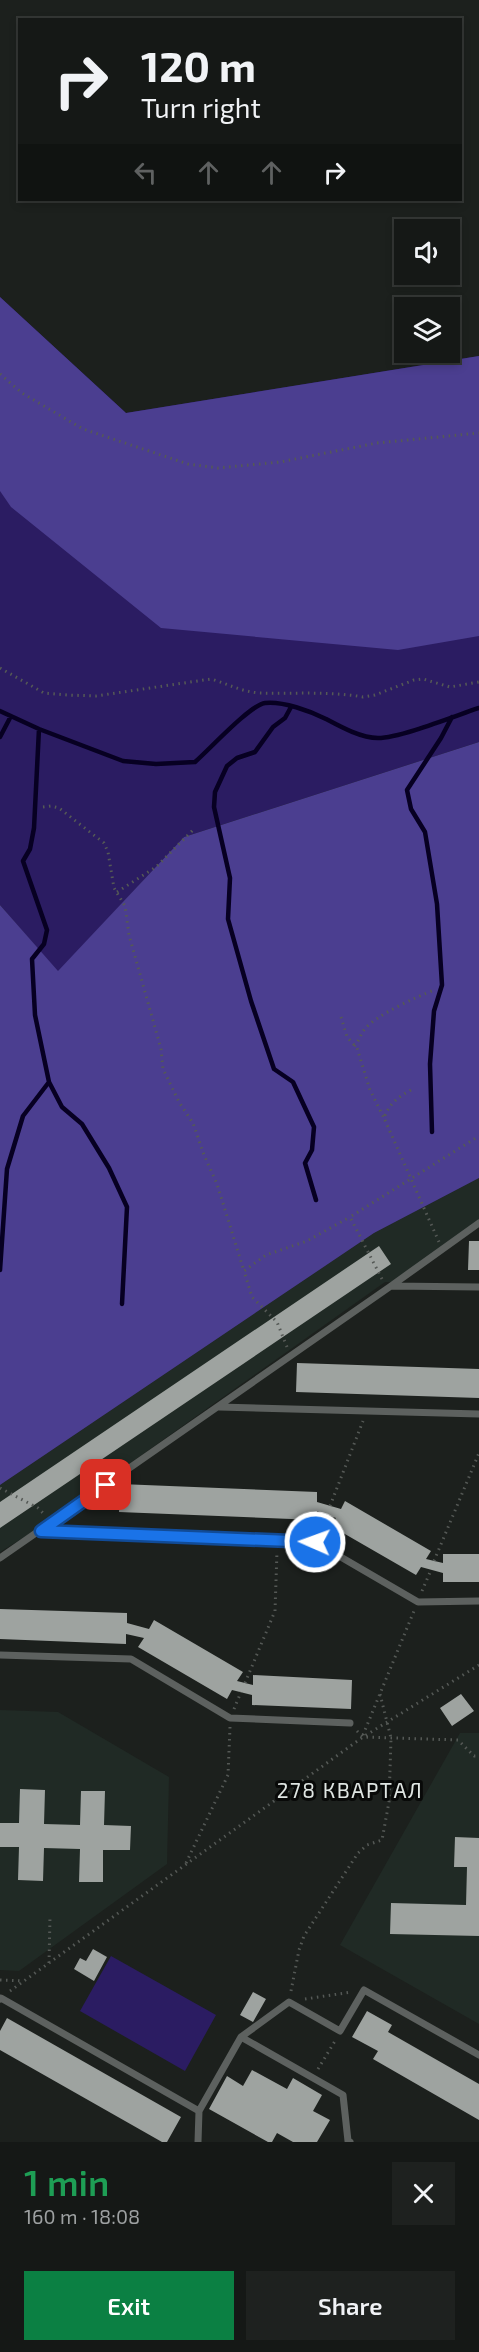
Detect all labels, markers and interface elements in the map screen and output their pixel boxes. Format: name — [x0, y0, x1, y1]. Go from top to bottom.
text: 120 m — [141, 40, 256, 90]
icon: right — [42, 42, 120, 120]
text: Turn right — [141, 91, 261, 123]
icon: left — [129, 156, 162, 189]
icon: ahead — [192, 156, 225, 189]
icon: ahead — [255, 156, 288, 189]
icon: right — [318, 156, 351, 189]
map controls — [394, 219, 460, 363]
button: sound — [394, 219, 460, 285]
button: layers — [394, 297, 460, 363]
pin — [80, 1459, 131, 1510]
icon: arrive — [89, 1468, 122, 1501]
position arrow — [283, 1510, 347, 1574]
district label: 278 КВАРТАЛ — [277, 1777, 423, 1802]
text: 1 min — [24, 2160, 109, 2203]
button: close — [392, 2162, 455, 2225]
text: 160 m · 18:08 — [24, 2204, 140, 2228]
button: Exit — [24, 2271, 234, 2340]
button: Share — [246, 2271, 455, 2340]

